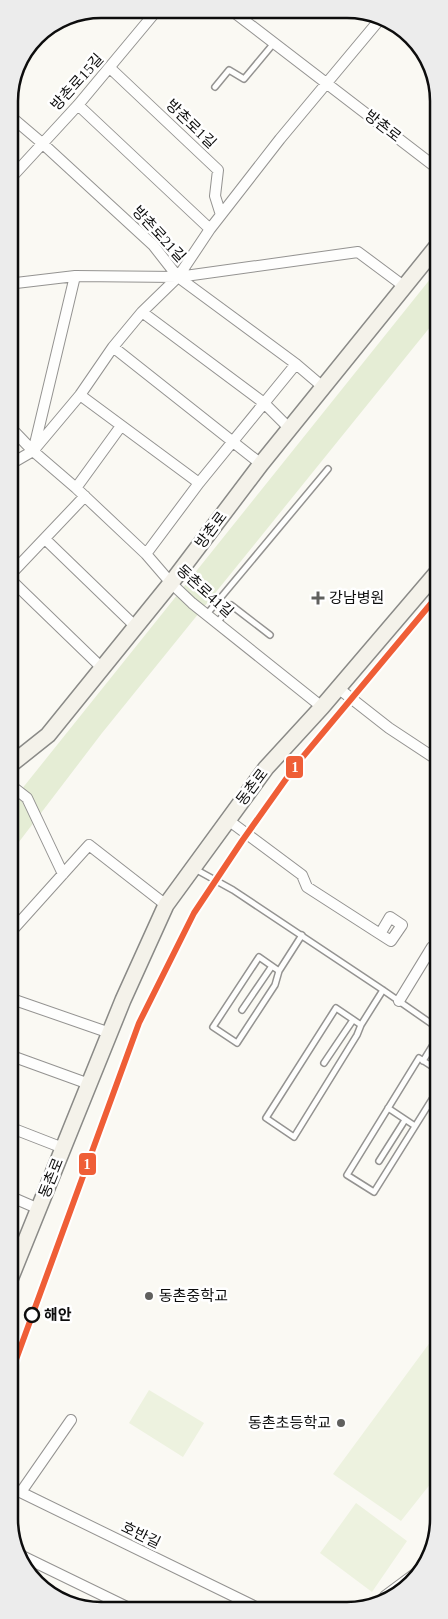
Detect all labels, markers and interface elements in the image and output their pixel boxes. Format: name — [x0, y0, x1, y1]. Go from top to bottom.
street label: 방촌로15길 — [48, 51, 106, 113]
street label: 방촌로1길 — [163, 96, 219, 152]
street label: 방촌로 — [362, 107, 404, 145]
street label: 방촌로21길 — [129, 203, 189, 265]
street label: 방촌로 — [192, 509, 230, 551]
street label: 동촌로41길 — [174, 562, 236, 620]
place label: 강남병원 — [329, 590, 384, 606]
marker: 강남병원 — [311, 591, 325, 605]
line badge: 1 — [285, 755, 304, 779]
text: 1 — [292, 760, 299, 775]
street label: 동촌로 — [233, 766, 271, 808]
line badge: 1 — [78, 1152, 97, 1176]
street label: 동촌로 — [36, 1156, 66, 1200]
text: 1 — [84, 1157, 91, 1172]
place label: 동촌중학교 — [159, 1287, 228, 1304]
marker: 동촌중학교 — [143, 1290, 155, 1302]
marker: 해안 — [24, 1307, 40, 1323]
place label: 해안 — [44, 1307, 72, 1323]
place label: 동촌초등학교 — [248, 1414, 331, 1431]
marker: 동촌초등학교 — [335, 1417, 347, 1429]
street label: 호반길 — [119, 1519, 163, 1551]

